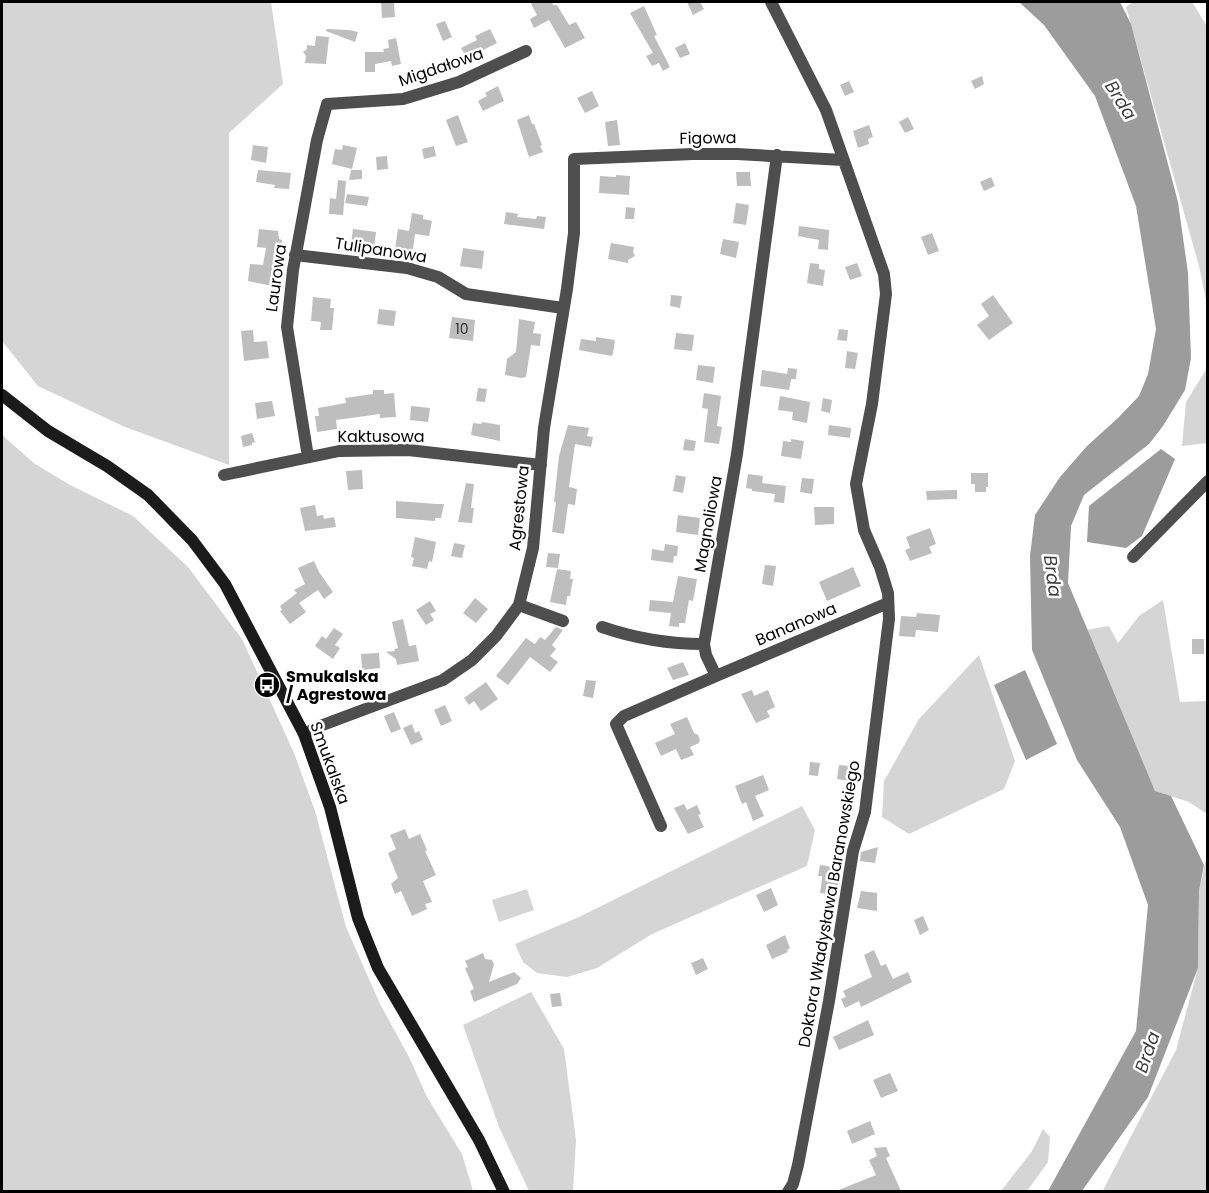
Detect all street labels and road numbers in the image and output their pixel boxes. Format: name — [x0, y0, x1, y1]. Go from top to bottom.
street label: Migdałowa — [395, 42, 487, 92]
street label: Figowa — [679, 126, 737, 150]
street label: Tulipanowa — [333, 231, 429, 269]
street label: Laurowa — [260, 243, 292, 313]
street label: Kaktusowa — [337, 425, 425, 448]
street label: Agrestowa — [503, 464, 535, 552]
street label: Magnoliowa — [688, 474, 728, 574]
street label: Bananowa — [752, 597, 840, 651]
street label: Smukalska — [304, 718, 356, 808]
street label: Doktora Władysława Baranowskiego — [792, 759, 866, 1049]

